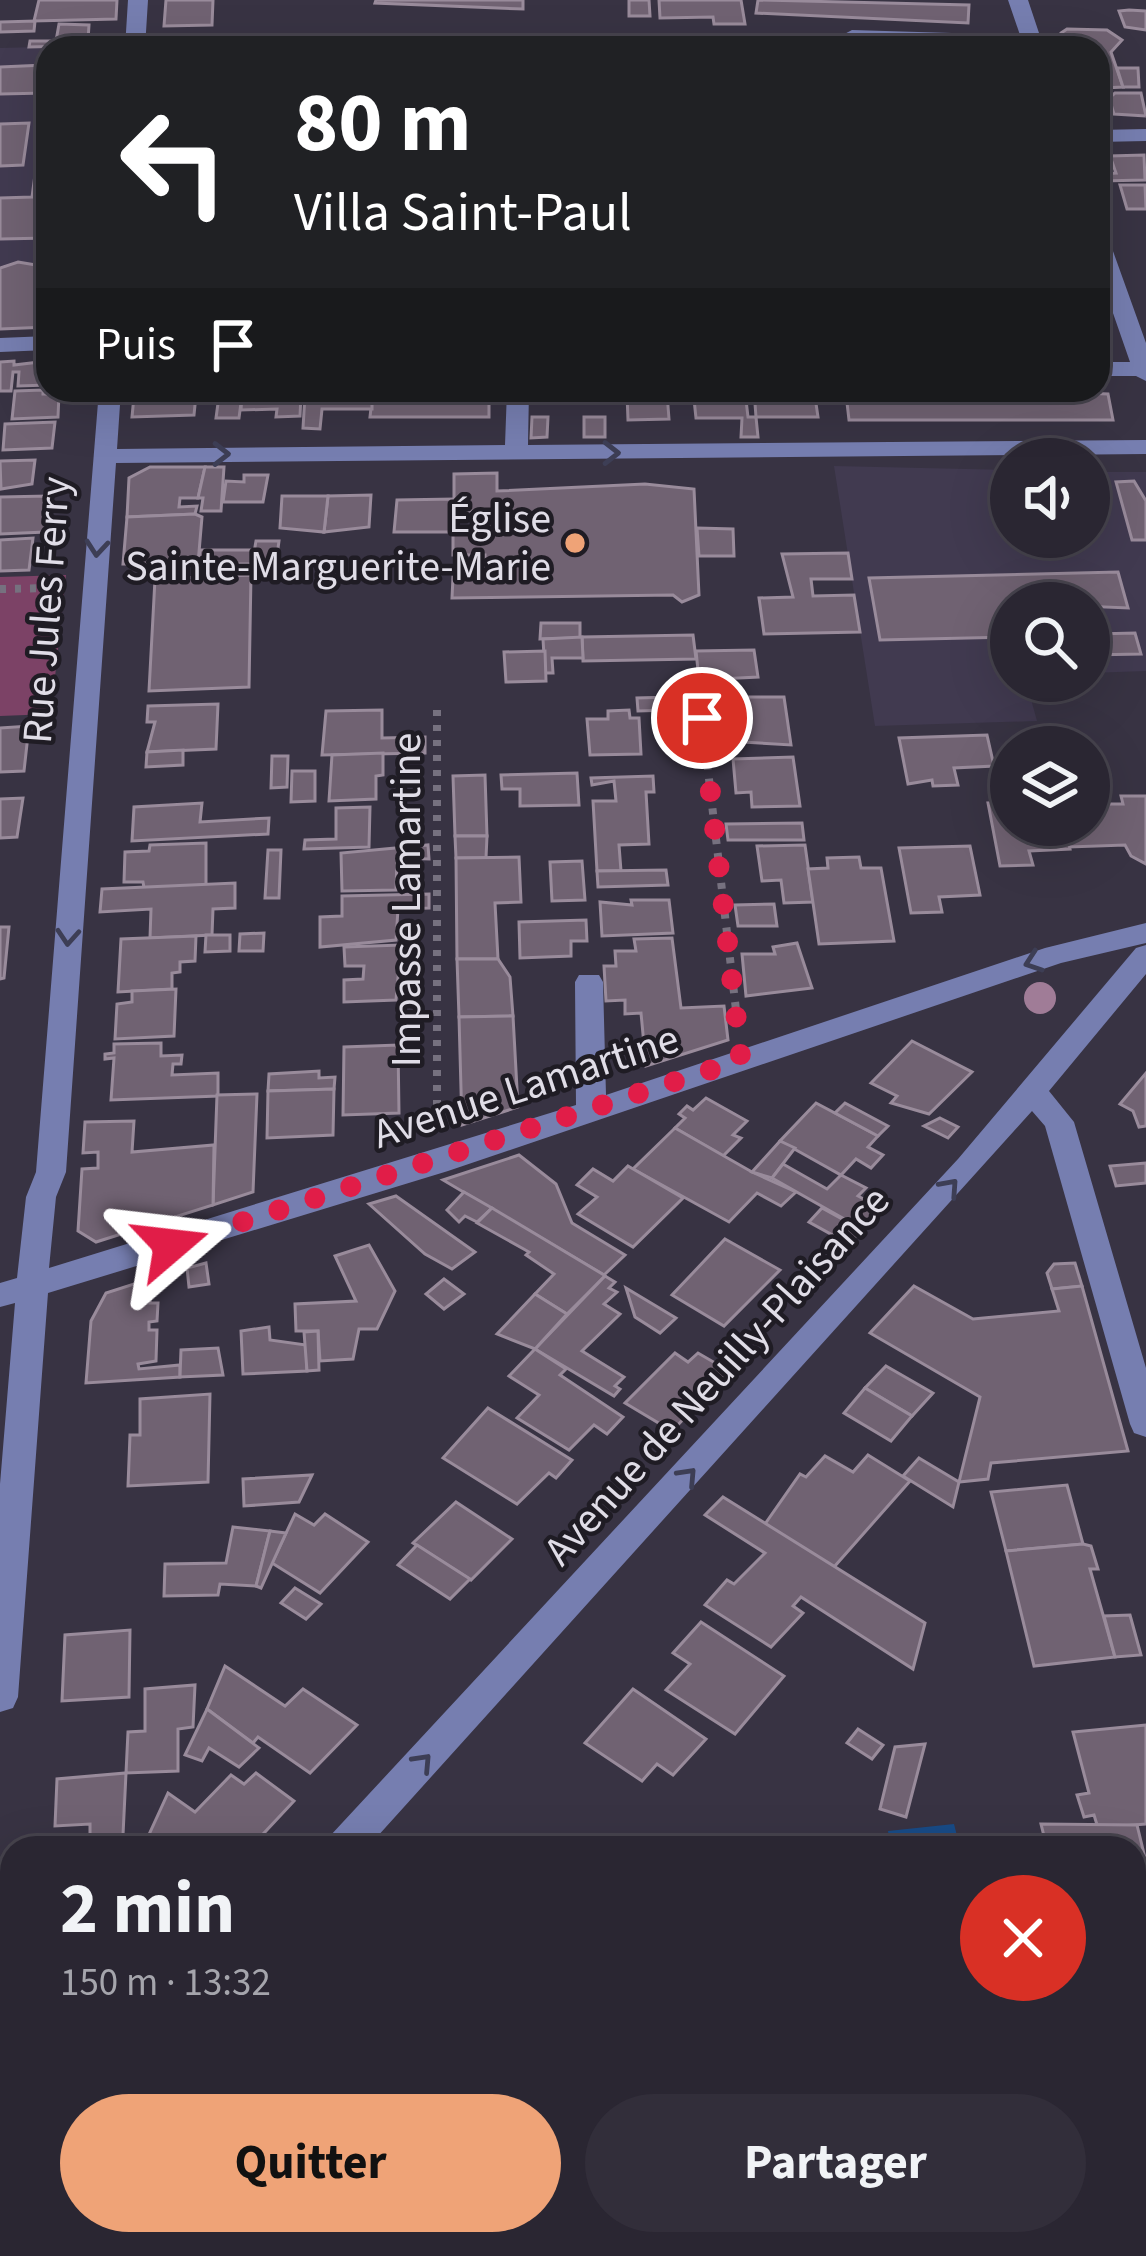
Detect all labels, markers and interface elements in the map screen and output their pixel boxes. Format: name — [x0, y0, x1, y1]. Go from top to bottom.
text: 80 m — [294, 64, 472, 184]
icon: left — [96, 84, 252, 240]
text: Villa Saint-Paul — [294, 175, 632, 252]
icon: arrive — [200, 312, 266, 378]
text: Puis — [96, 313, 176, 377]
map controls — [990, 438, 1110, 846]
button: sound — [990, 438, 1110, 558]
one-way arrow — [603, 440, 621, 466]
one-way arrow — [213, 441, 231, 467]
street label: Rue Jules Ferry — [8, 474, 86, 745]
place label: Église Sainte-Marguerite-Marie — [125, 489, 551, 597]
marker: Église Sainte-Marguerite-Marie — [562, 530, 588, 556]
one-way arrow — [84, 539, 110, 558]
button: search — [990, 582, 1110, 702]
pin — [651, 667, 753, 769]
icon: arrive — [669, 685, 735, 751]
button: layers — [990, 726, 1110, 846]
street label: Impasse Lamartine — [377, 733, 437, 1067]
one-way arrow — [55, 928, 81, 947]
one-way arrow — [1023, 948, 1044, 973]
street label: Avenue Lamartine — [365, 1009, 687, 1165]
street label: Avenue de Neuilly-Plaisance — [530, 1173, 904, 1579]
one-way arrow — [936, 1180, 957, 1201]
position arrow — [108, 1182, 234, 1308]
one-way arrow — [673, 1468, 695, 1489]
one-way arrow — [408, 1755, 430, 1776]
text: 2 min — [60, 1858, 235, 1961]
button: close — [960, 1875, 1086, 2001]
text: 150 m · 13:32 — [60, 1955, 271, 2011]
button: Quitter — [60, 2094, 561, 2232]
button: Partager — [585, 2094, 1086, 2232]

